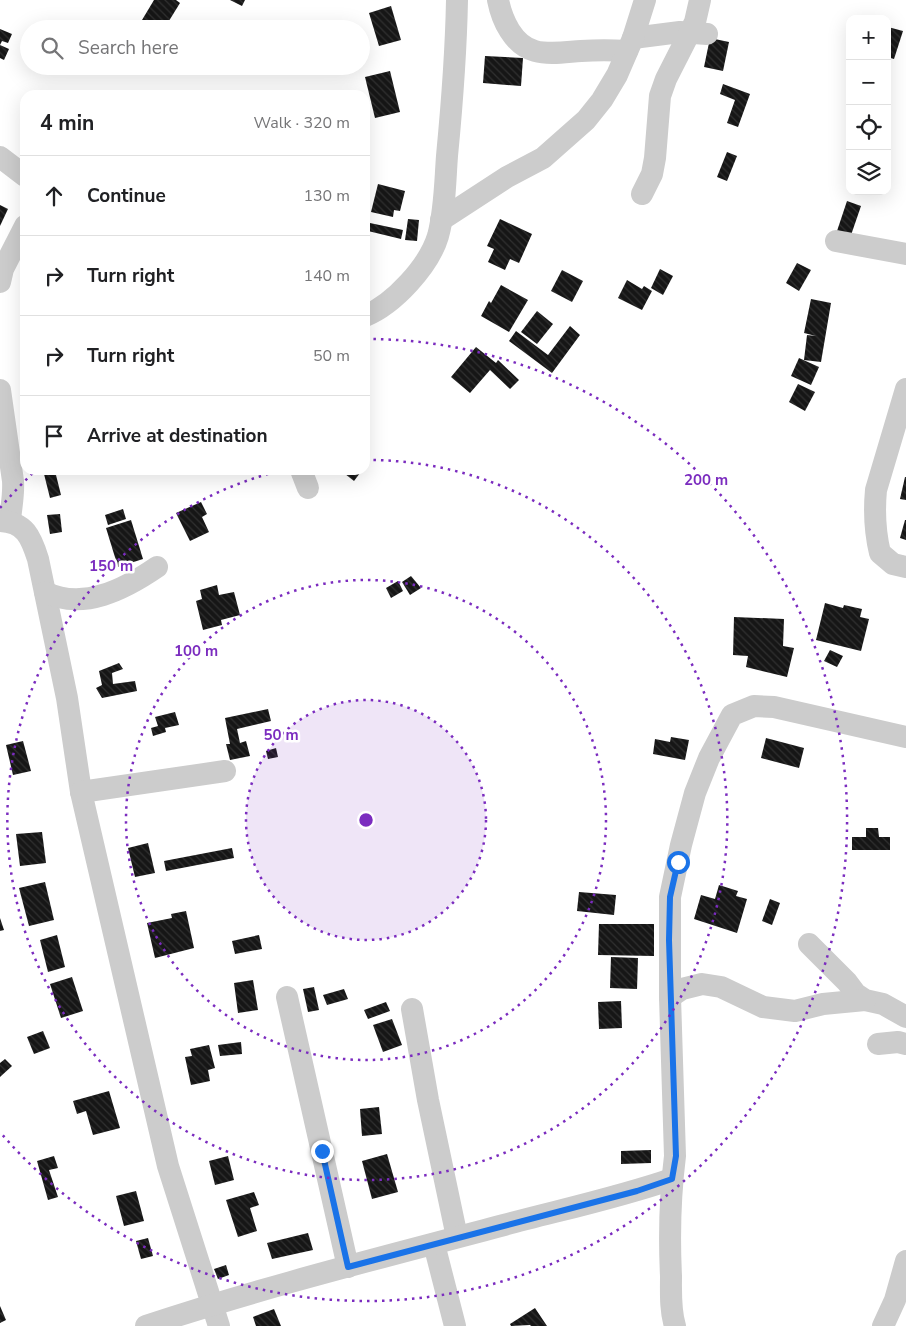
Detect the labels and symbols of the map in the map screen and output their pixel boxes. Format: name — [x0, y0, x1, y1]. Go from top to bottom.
text: 200 m — [684, 470, 728, 490]
text: 150 m — [89, 556, 133, 576]
text: 100 m — [174, 641, 218, 661]
text: 50 m — [263, 725, 299, 745]
centre of rings — [357, 811, 375, 829]
route start — [667, 851, 690, 874]
route end — [311, 1140, 334, 1163]

